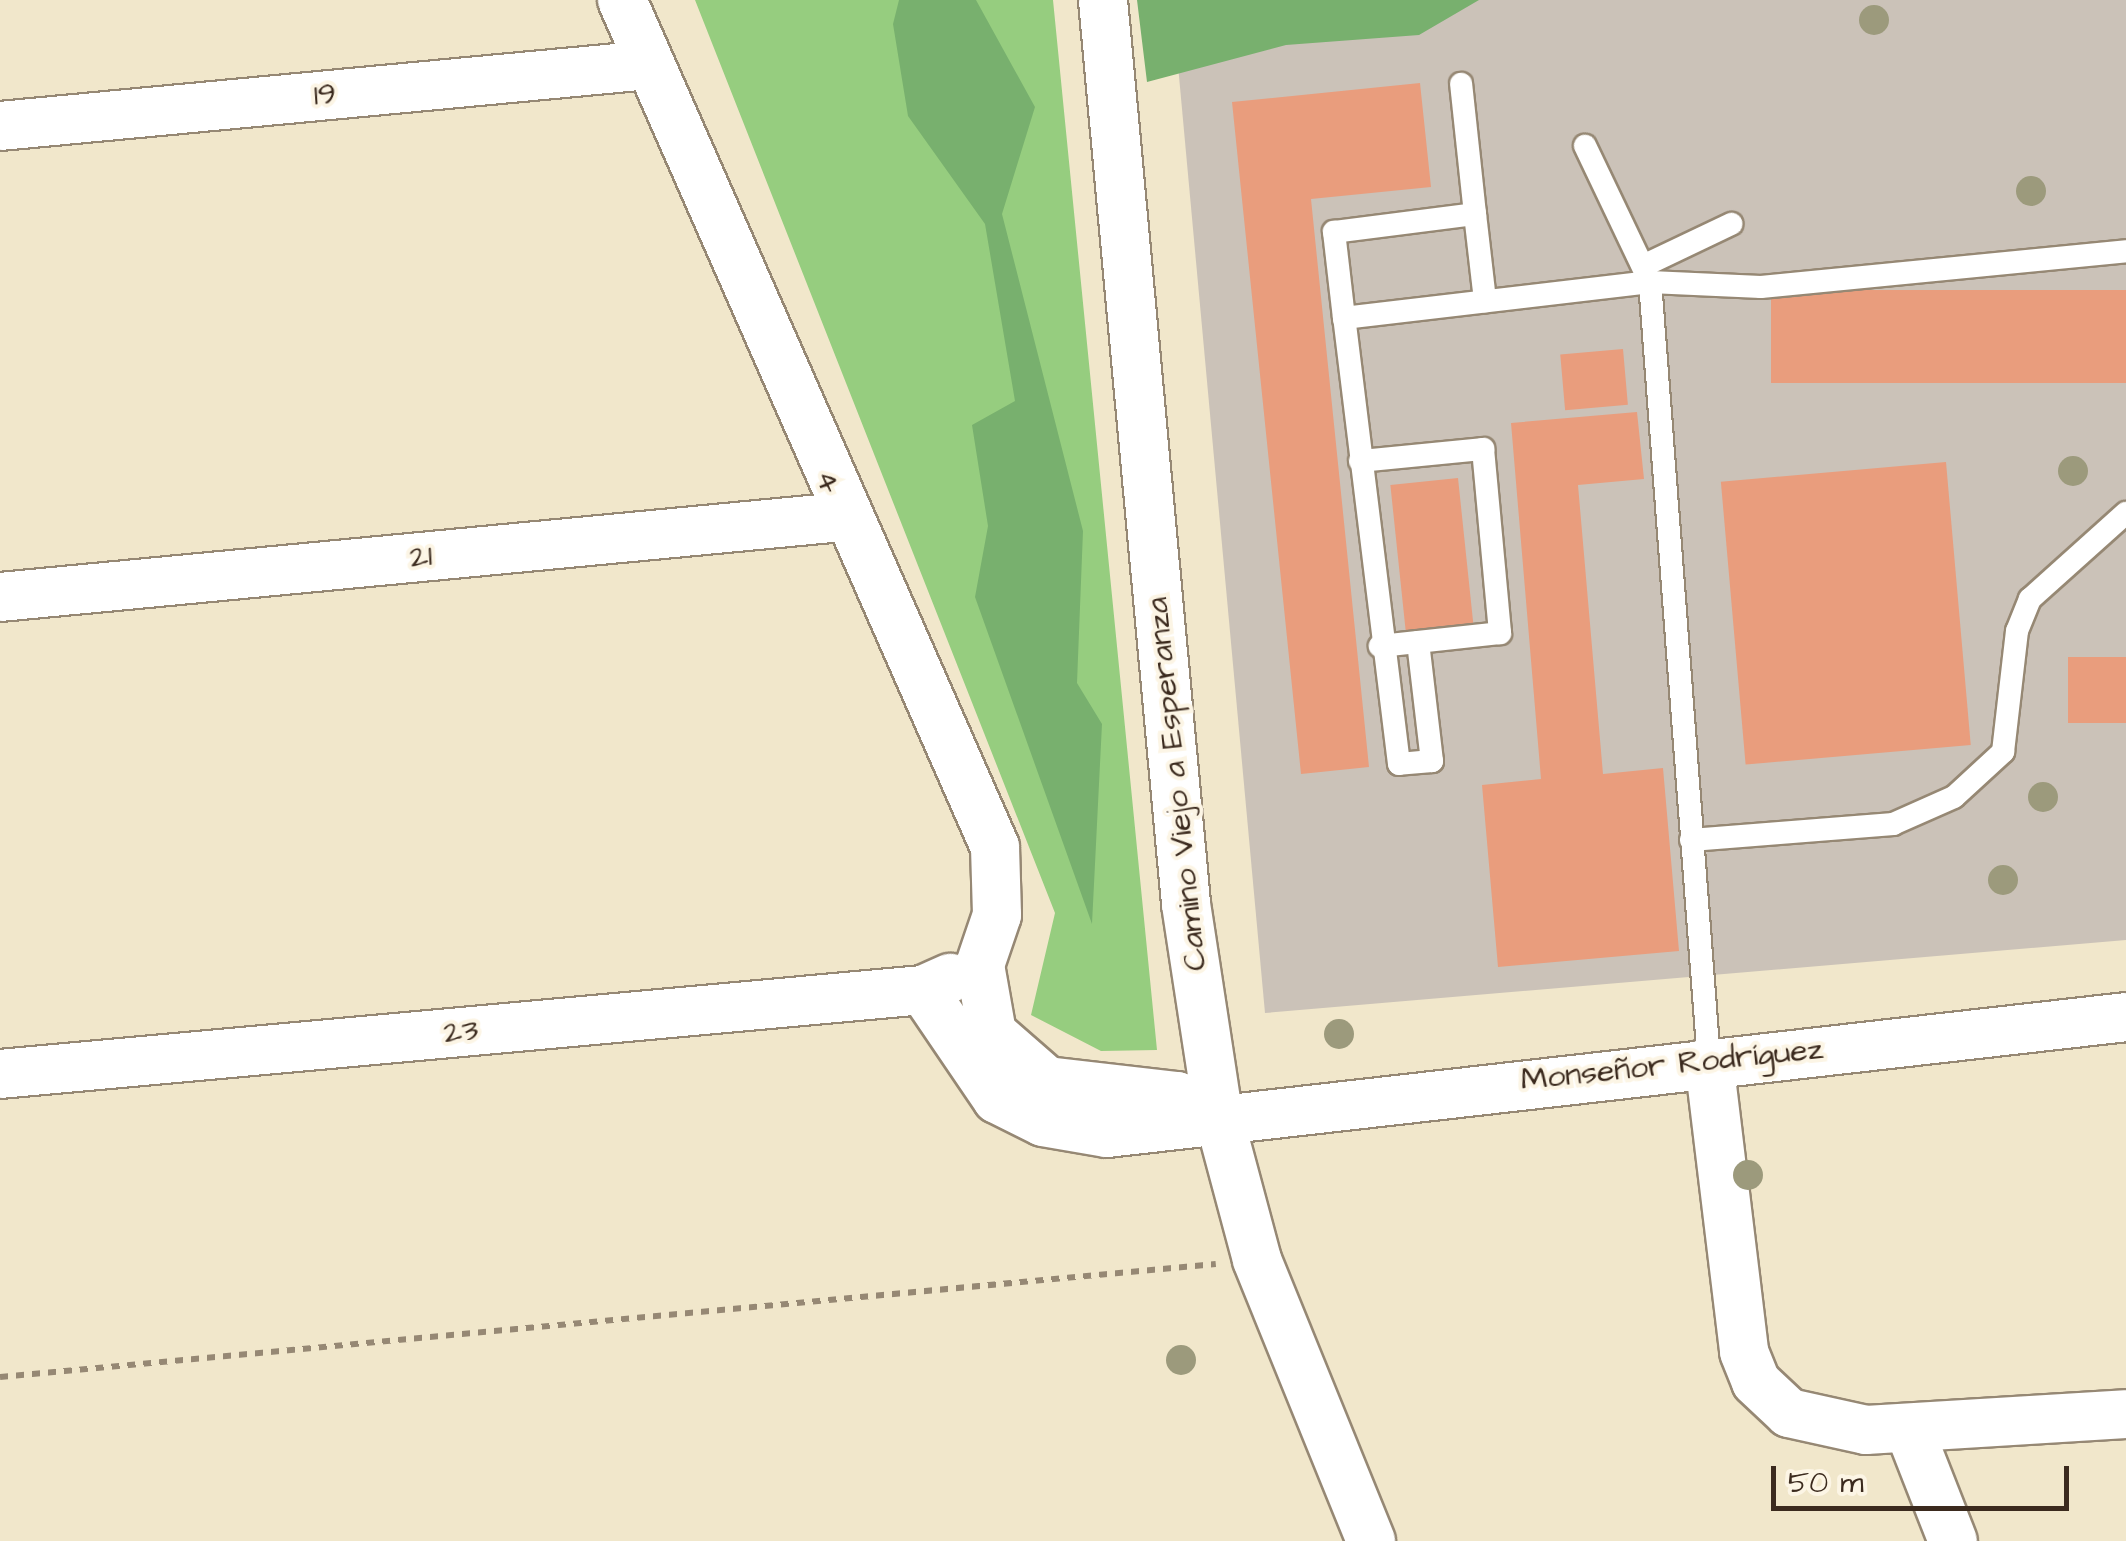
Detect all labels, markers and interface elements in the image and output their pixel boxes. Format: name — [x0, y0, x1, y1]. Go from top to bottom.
street label: 19 — [312, 75, 338, 115]
street label: 4 — [805, 464, 849, 500]
street label: 21 — [408, 537, 434, 577]
street label: Camino Viejo a Esperanza — [1138, 595, 1216, 973]
street label: 23 — [442, 1011, 480, 1053]
street label: Monseñor Rodríguez — [1519, 1030, 1825, 1100]
scale bar — [1776, 1446, 2074, 1508]
text: 50 m — [1788, 1462, 1864, 1504]

